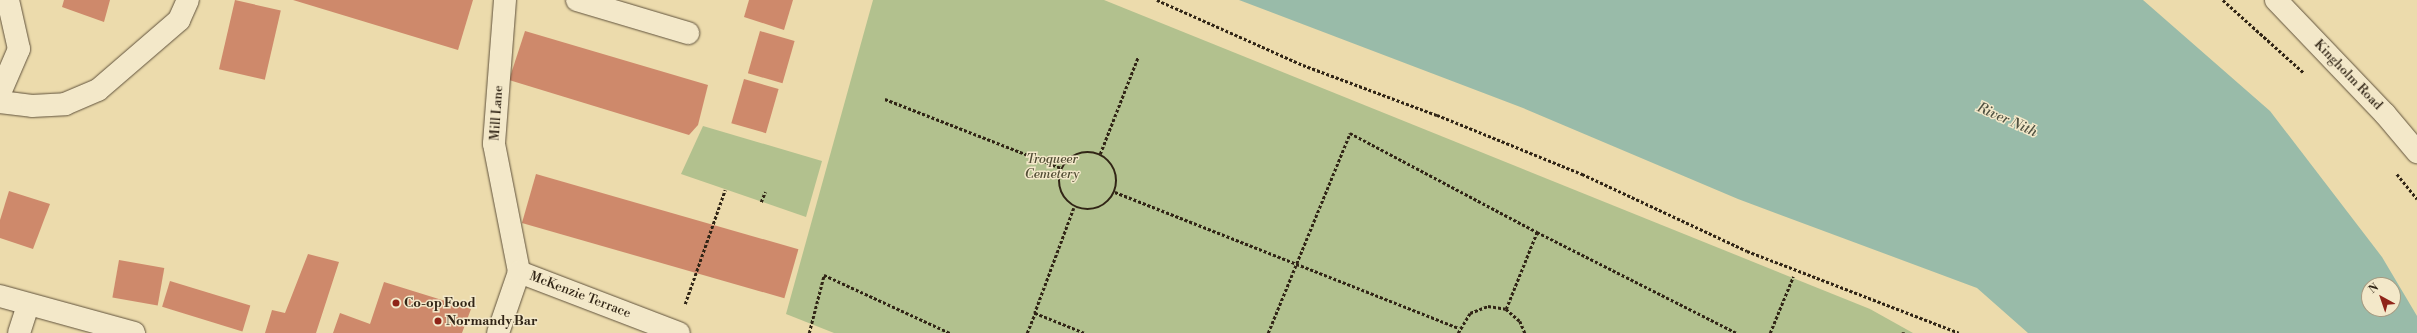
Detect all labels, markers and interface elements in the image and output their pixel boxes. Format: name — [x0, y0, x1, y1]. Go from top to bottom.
street label: Kingholm Road — [2311, 37, 2385, 113]
street label: Mill Lane — [487, 85, 507, 141]
water label: River Nith — [1974, 99, 2040, 141]
park label: Troqueer Cemetery — [1025, 152, 1079, 183]
street label: McKenzie Terrace — [527, 269, 633, 321]
north arrow — [2361, 277, 2401, 317]
text: N — [2366, 280, 2382, 297]
place label: Co-op Food — [404, 295, 476, 311]
marker: Co-op Food — [391, 298, 401, 308]
place label: Normandy Bar — [446, 313, 537, 329]
marker: Normandy Bar — [433, 316, 443, 326]

